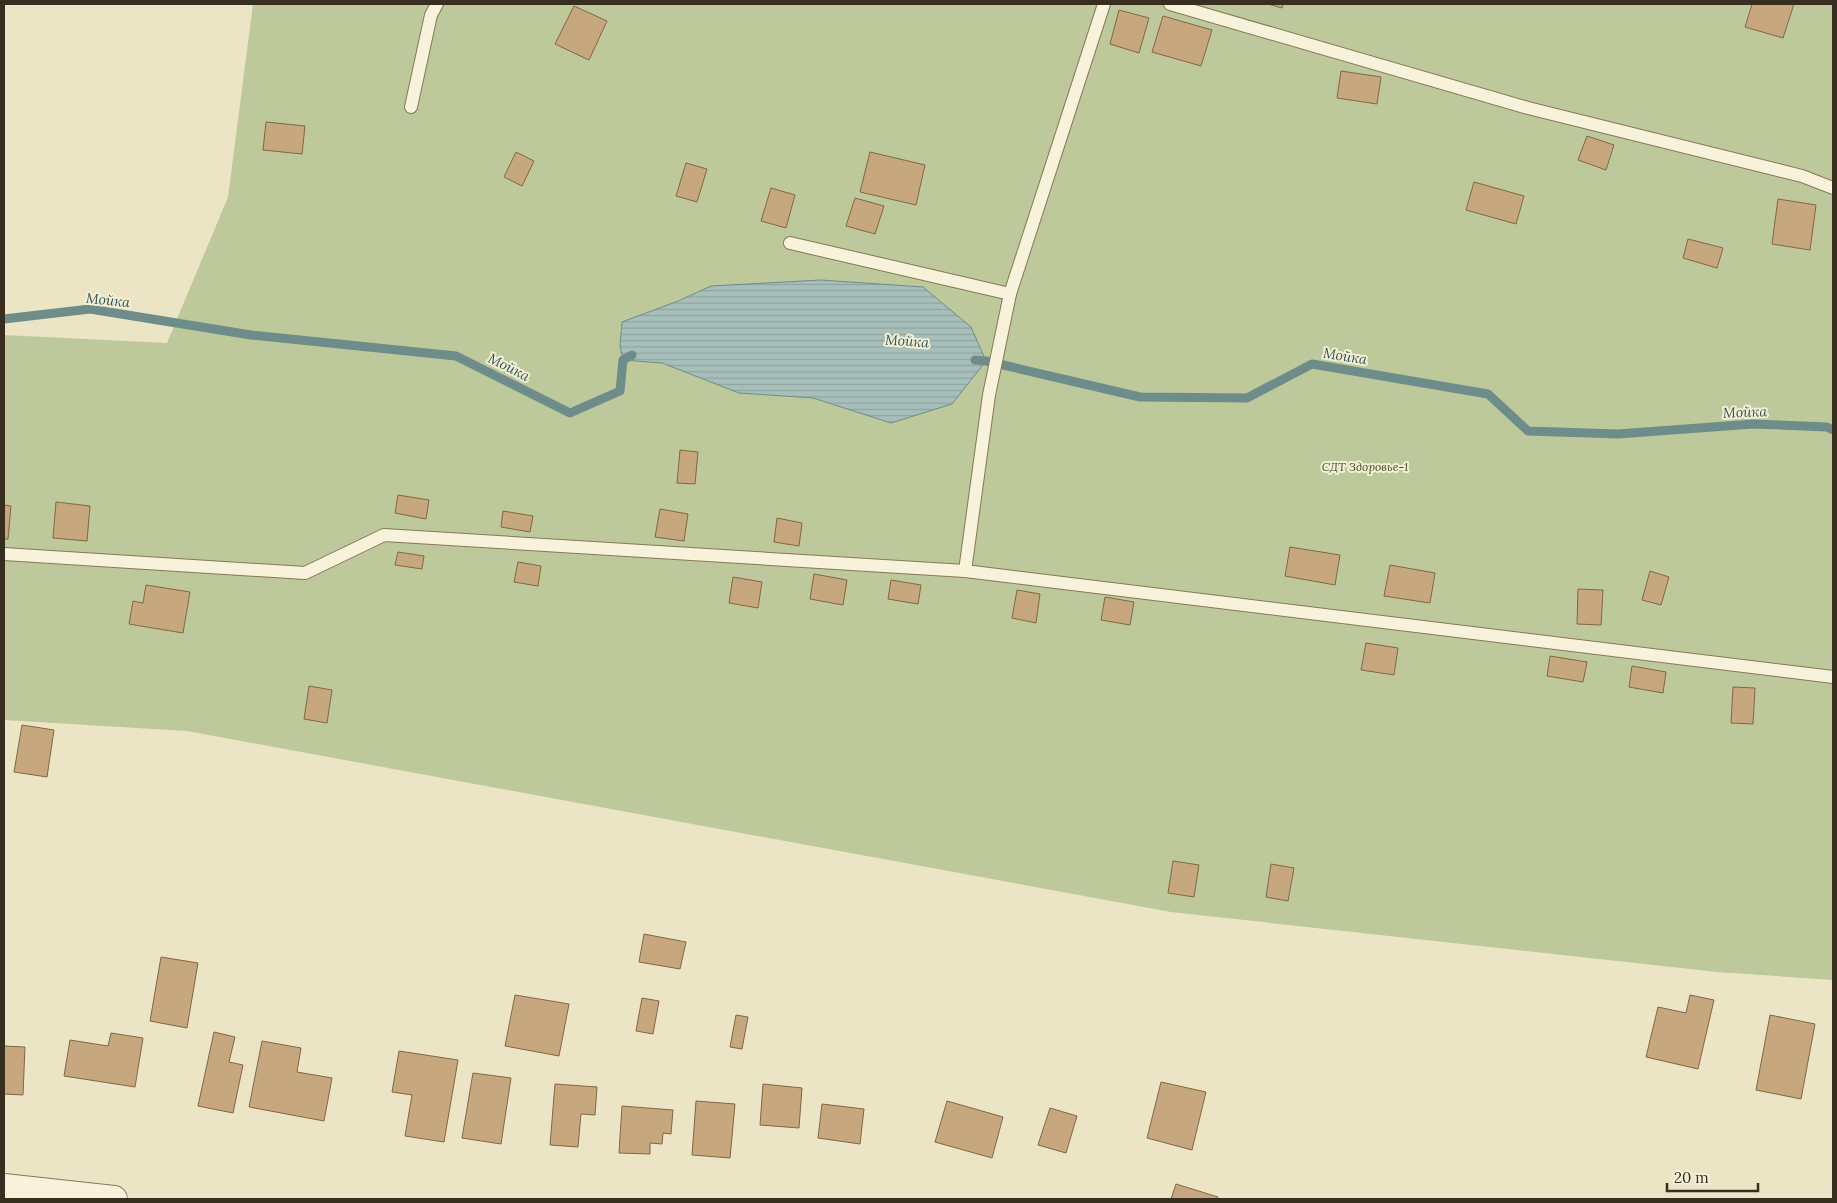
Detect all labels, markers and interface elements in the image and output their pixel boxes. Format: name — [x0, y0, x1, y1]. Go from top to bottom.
water label: Мойка — [85, 289, 131, 311]
water label: Мойка — [884, 330, 930, 352]
water label: Мойка — [1322, 344, 1369, 368]
water label: Мойка — [485, 349, 533, 385]
water label: Мойка — [1723, 402, 1768, 422]
park label: СДТ Здоровье-1 — [1322, 459, 1408, 474]
scale bar — [1667, 1160, 1758, 1192]
text: 20 m — [1674, 1168, 1709, 1187]

